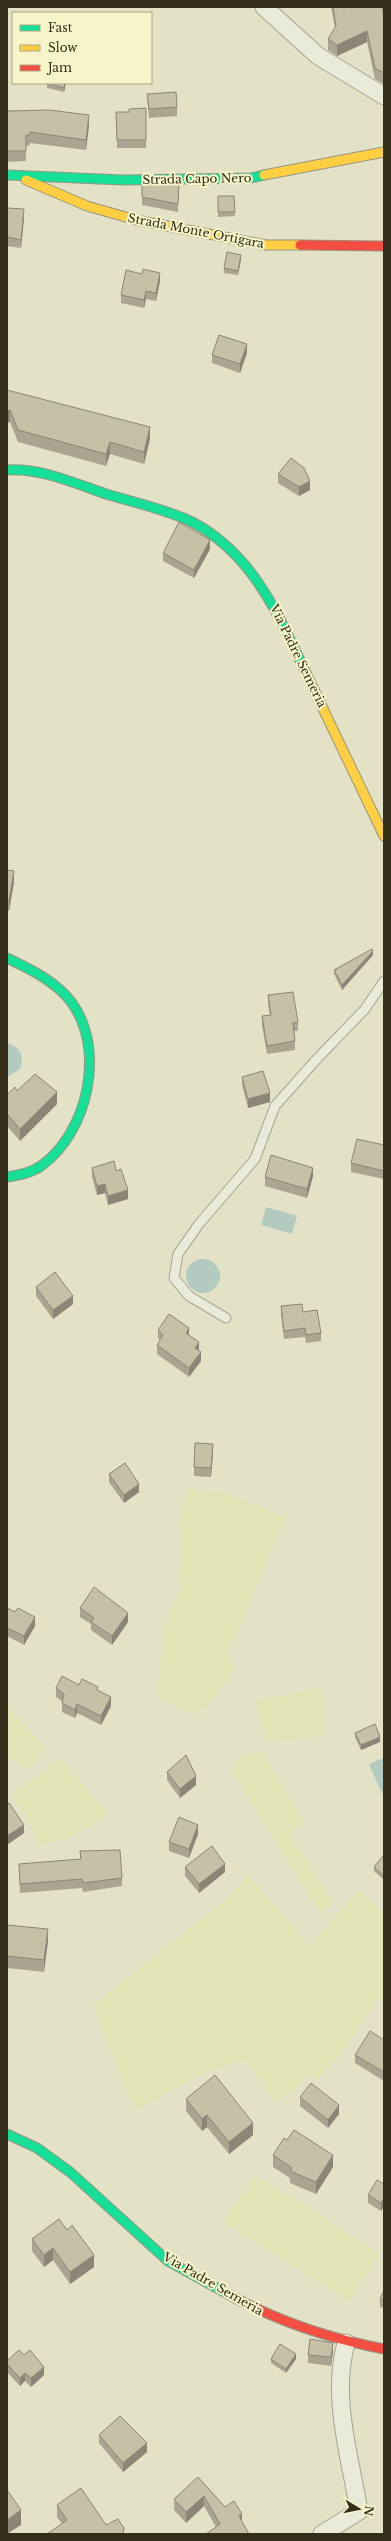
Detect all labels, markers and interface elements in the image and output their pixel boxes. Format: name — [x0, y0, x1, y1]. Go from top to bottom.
legend — [12, 12, 152, 84]
text: Fast — [48, 20, 73, 35]
text: Slow — [48, 40, 78, 55]
text: Jam — [46, 60, 72, 75]
street label: Strada Capo Nero — [142, 170, 252, 187]
street label: Strada Monte Ortigara — [127, 210, 266, 251]
street label: Via Padre Semeria — [267, 601, 330, 710]
street label: Via Padre Semeria — [160, 2248, 266, 2318]
north arrow — [339, 2489, 379, 2529]
text: N — [361, 2504, 377, 2518]

